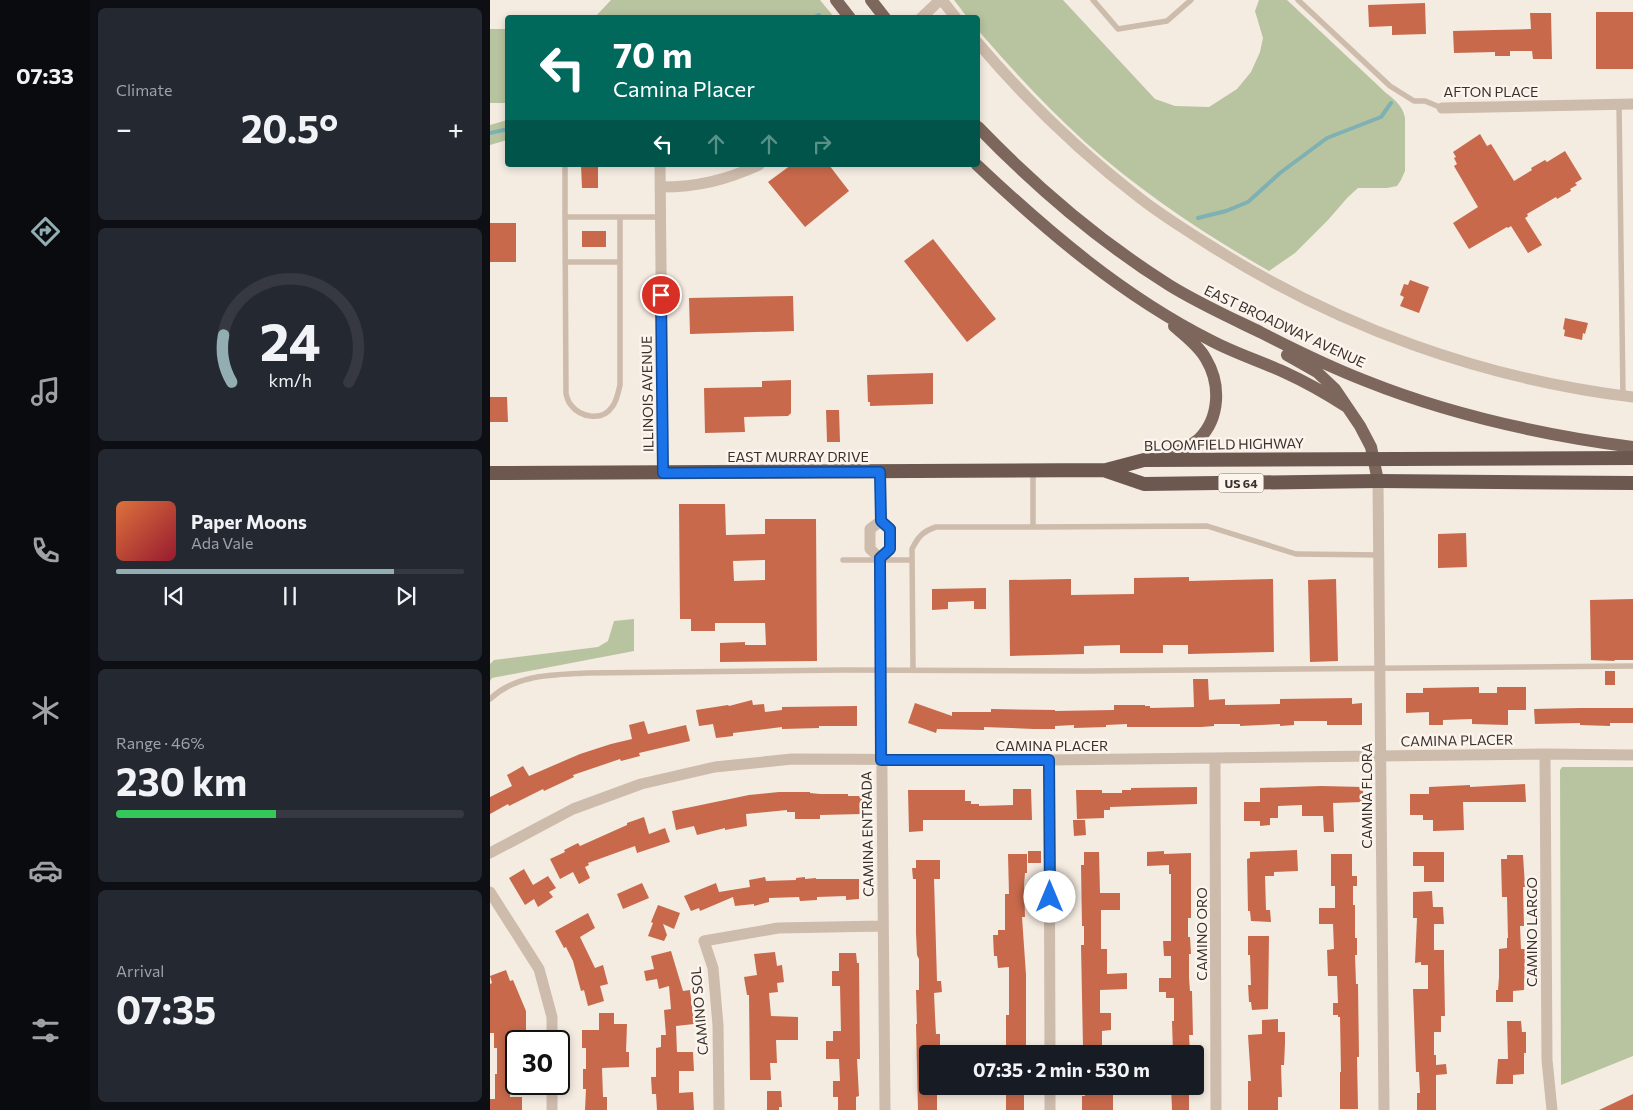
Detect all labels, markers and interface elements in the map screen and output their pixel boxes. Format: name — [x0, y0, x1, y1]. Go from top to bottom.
text: 70 m — [613, 32, 693, 75]
icon: left — [530, 35, 595, 100]
text: 07:33 — [16, 62, 74, 89]
text: Camina Placer — [613, 75, 755, 102]
text: Climate — [116, 80, 172, 99]
street label: AFTON PLACE — [1444, 83, 1538, 100]
text: 20.5° — [241, 104, 338, 151]
text: − — [116, 111, 132, 145]
text: + — [448, 111, 464, 145]
icon: left — [649, 130, 677, 158]
icon: ahead — [702, 130, 730, 158]
icon: ahead — [755, 130, 783, 158]
icon: right — [808, 130, 836, 158]
icon: directions — [28, 214, 63, 249]
pin — [640, 274, 682, 316]
icon: arrive — [647, 281, 675, 309]
street label: EAST BROADWAY AVENUE — [1202, 281, 1368, 371]
text: 24 — [260, 308, 320, 372]
street label: ILLINOIS AVENUE — [637, 336, 657, 452]
text: km/h — [268, 369, 312, 391]
icon: music — [28, 374, 63, 409]
street label: BLOOMFIELD HIGHWAY — [1144, 434, 1304, 454]
street label: EAST MURRAY DRIVE — [727, 448, 869, 465]
road number: US 64 — [1218, 473, 1264, 492]
text: Paper Moons — [191, 510, 307, 533]
icon: phone — [28, 533, 63, 568]
text: Ada Vale — [191, 533, 253, 552]
icon: previous — [160, 582, 188, 610]
icon: pause — [276, 582, 304, 610]
icon: next — [392, 582, 420, 610]
icon: climate — [28, 693, 63, 728]
street label: CAMINA PLACER — [1400, 731, 1514, 749]
text: Range · 46% — [116, 733, 204, 752]
street label: CAMINA PLACER — [996, 737, 1108, 754]
street label: CAMINA FLORA — [1358, 743, 1375, 849]
text: 230 km — [116, 757, 247, 804]
street label: CAMINA ENTRADA — [857, 771, 877, 897]
icon: car — [28, 853, 63, 888]
position arrow — [1023, 870, 1075, 922]
street label: CAMINO LARGO — [1523, 877, 1540, 987]
street label: CAMINO ORO — [1193, 887, 1210, 981]
text: Arrival — [116, 961, 164, 980]
street label: CAMINO SOL — [687, 966, 711, 1056]
text: 07:35 — [116, 985, 216, 1032]
icon: filters — [28, 1013, 63, 1048]
speed limit sign: 30 — [505, 1030, 570, 1095]
text: 07:35 · 2 min · 530 m — [973, 1058, 1150, 1081]

